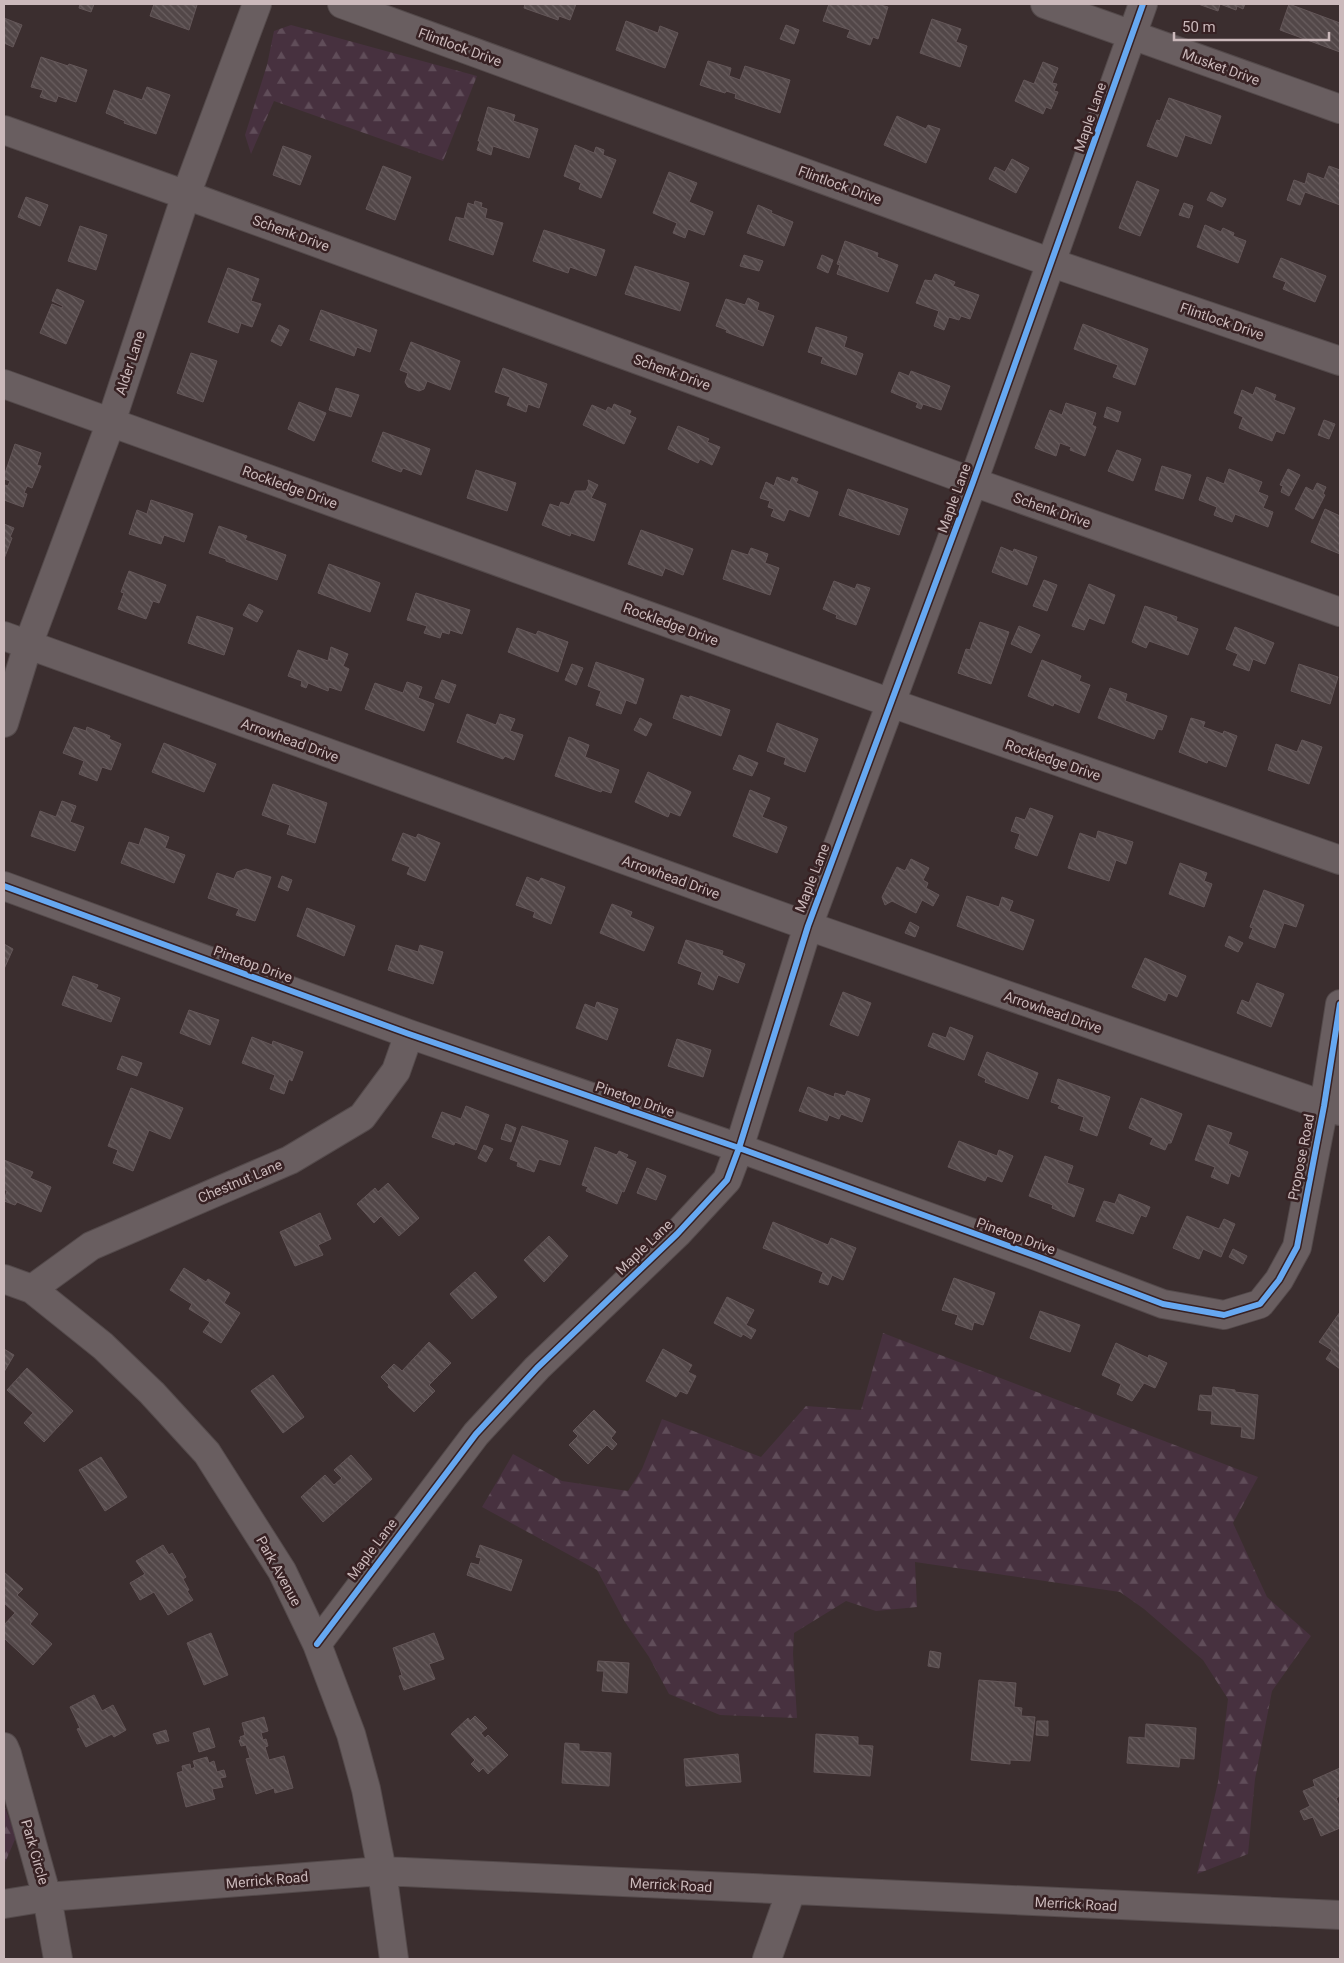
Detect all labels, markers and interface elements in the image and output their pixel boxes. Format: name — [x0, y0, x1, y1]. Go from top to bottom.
scale bar — [1174, 10, 1329, 42]
text: 50 m — [1182, 18, 1216, 36]
street label: Flintlock Drive — [416, 25, 504, 69]
street label: Musket Drive — [1180, 46, 1262, 88]
street label: Maple Lane — [1071, 80, 1109, 154]
street label: Flintlock Drive — [796, 163, 884, 207]
street label: Schenk Drive — [250, 212, 332, 254]
street label: Flintlock Drive — [1178, 299, 1266, 343]
street label: Alder Lane — [112, 329, 148, 397]
street label: Schenk Drive — [631, 351, 713, 393]
street label: Maple Lane — [934, 461, 974, 535]
street label: Rockledge Drive — [240, 462, 340, 512]
street label: Schenk Drive — [1011, 489, 1093, 531]
street label: Rockledge Drive — [621, 599, 721, 649]
street label: Arrowhead Drive — [239, 715, 341, 765]
street label: Rockledge Drive — [1003, 736, 1103, 784]
street label: Maple Lane — [792, 841, 832, 915]
street label: Arrowhead Drive — [620, 852, 722, 902]
street label: Pinetop Drive — [211, 942, 295, 986]
street label: Arrowhead Drive — [1002, 988, 1104, 1036]
street label: Pinetop Drive — [593, 1078, 677, 1120]
street label: Propose Road — [1285, 1113, 1317, 1201]
street label: Chestnut Lane — [196, 1156, 284, 1206]
street label: Pinetop Drive — [974, 1214, 1058, 1258]
street label: Maple Lane — [612, 1216, 676, 1278]
street label: Maple Lane — [344, 1515, 400, 1583]
street label: Park Avenue — [253, 1533, 305, 1609]
street label: Park Circle — [18, 1818, 52, 1886]
street label: Merrick Road — [225, 1868, 309, 1892]
street label: Merrick Road — [629, 1875, 713, 1895]
street label: Merrick Road — [1034, 1894, 1118, 1914]

